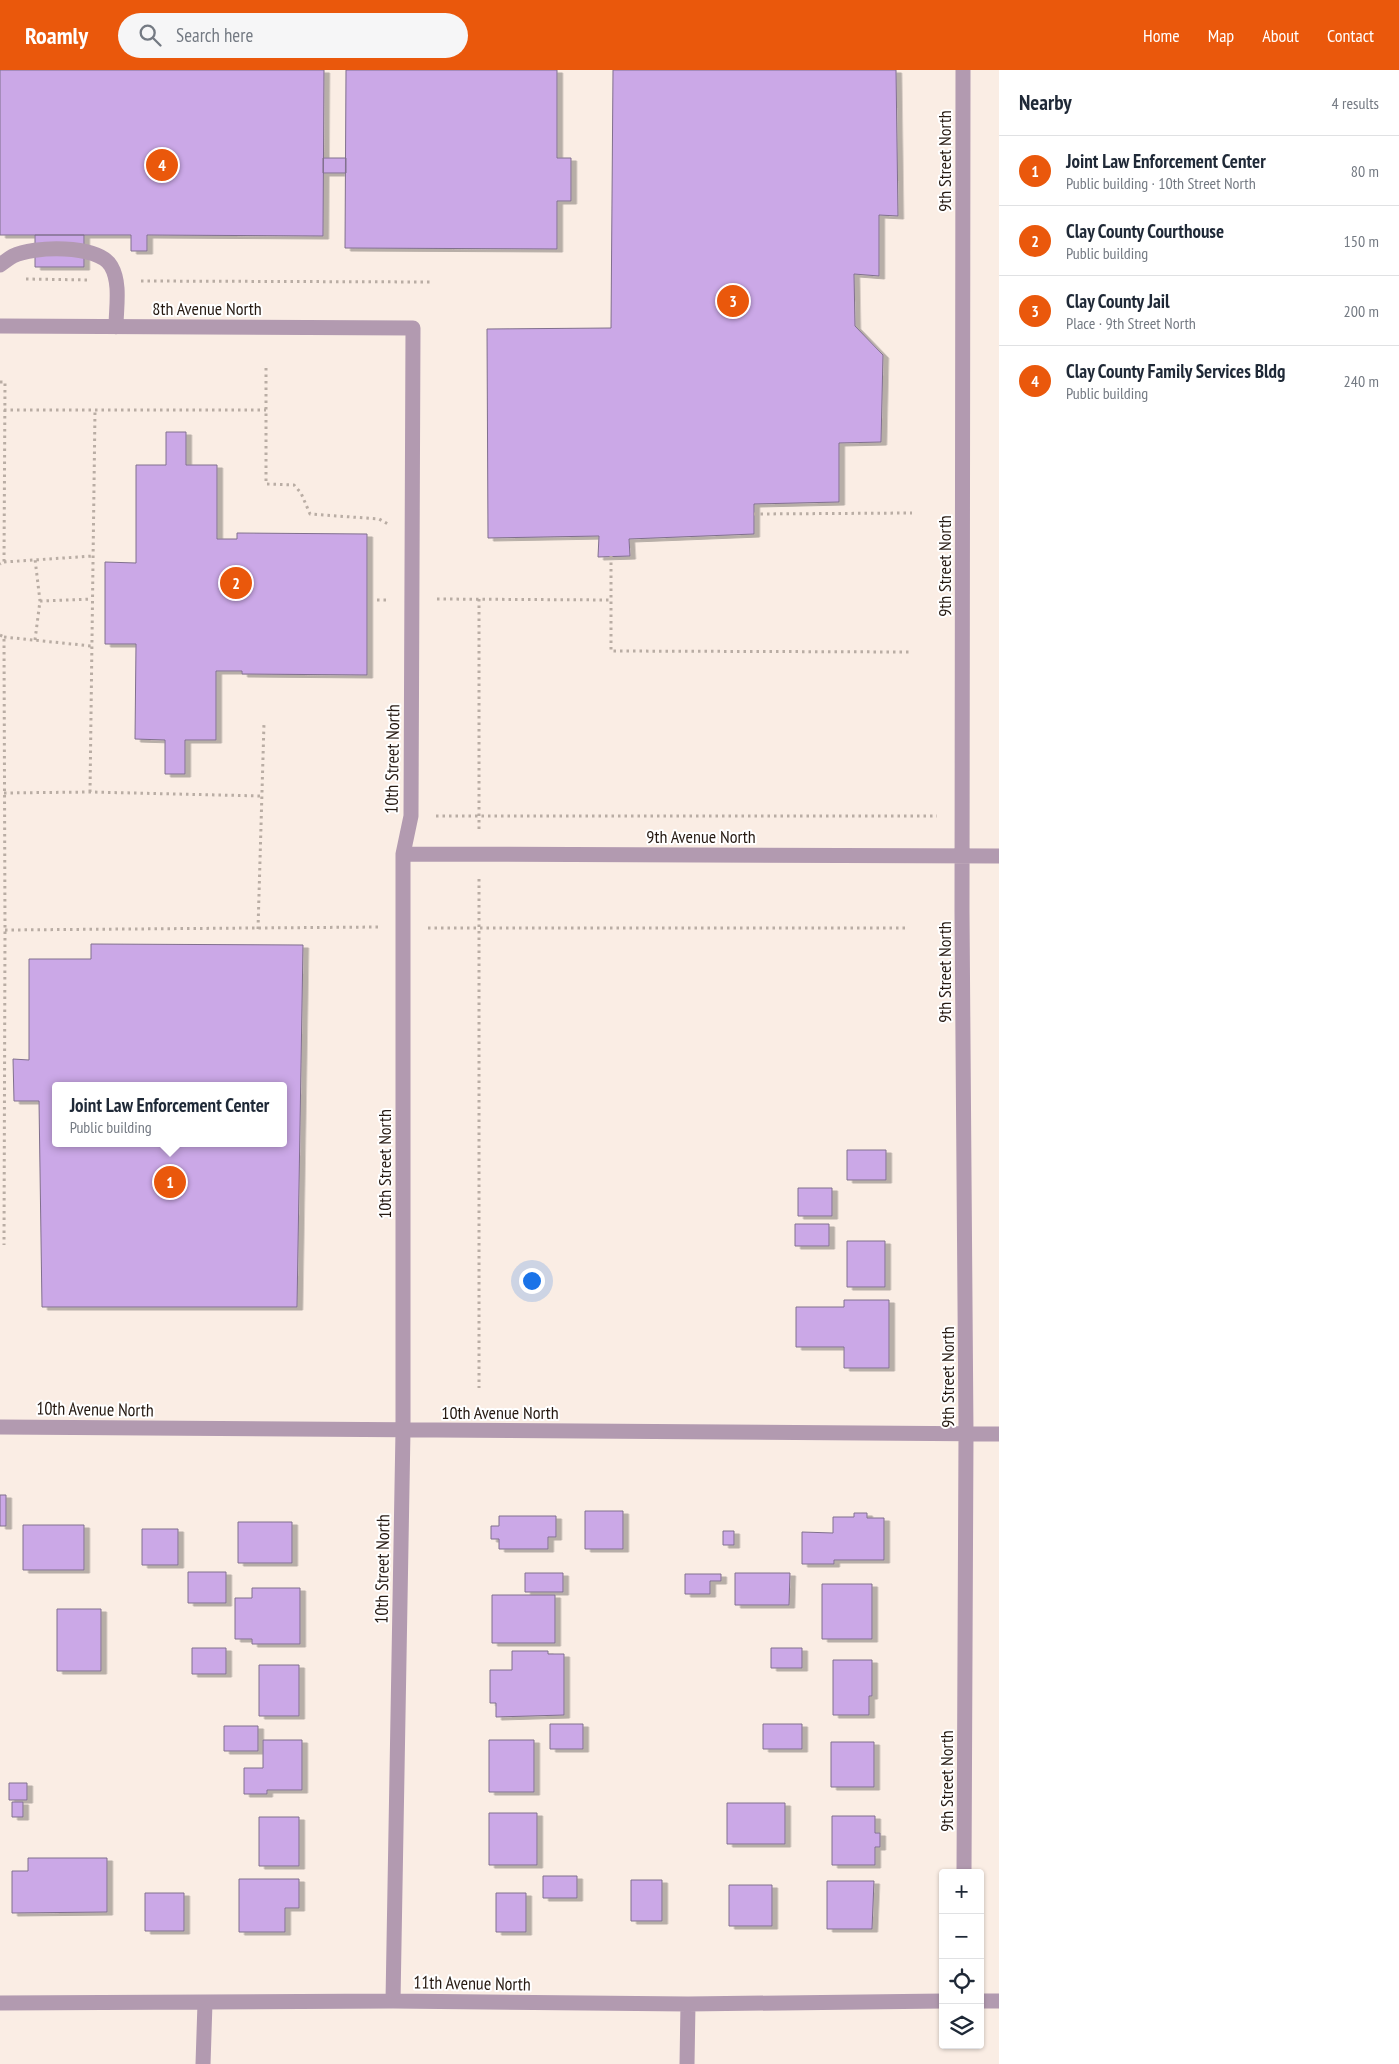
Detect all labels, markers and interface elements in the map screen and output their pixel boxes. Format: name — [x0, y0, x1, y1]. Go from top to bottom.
search box — [118, 13, 468, 58]
text: Roamly — [25, 20, 88, 51]
icon: search — [136, 21, 164, 49]
text: Search here — [176, 23, 253, 47]
text: Home — [1143, 24, 1180, 47]
text: Map — [1208, 24, 1234, 47]
text: About — [1262, 24, 1299, 47]
text: Contact — [1327, 24, 1374, 47]
text: Nearby — [1019, 89, 1072, 116]
text: 4 results — [1332, 93, 1379, 113]
street label: 9th Street North — [933, 110, 956, 212]
pin: 4 — [146, 146, 178, 184]
text: Joint Law Enforcement Center — [1066, 149, 1266, 173]
text: 1 — [1031, 161, 1039, 181]
text: 80 m — [1351, 161, 1379, 181]
text: Public building · 10th Street North — [1066, 173, 1256, 193]
text: Clay County Courthouse — [1066, 219, 1224, 243]
text: 2 — [1031, 231, 1039, 251]
text: 150 m — [1344, 231, 1379, 251]
text: Public building — [1066, 243, 1148, 263]
pin: 3 — [717, 282, 749, 320]
text: Clay County Jail — [1066, 289, 1170, 313]
street label: 8th Avenue North — [152, 297, 262, 320]
text: 3 — [1031, 301, 1039, 321]
text: 200 m — [1344, 301, 1379, 321]
text: Place · 9th Street North — [1066, 313, 1196, 333]
text: Clay County Family Services Bldg — [1066, 359, 1286, 383]
text: 4 — [1031, 371, 1039, 391]
text: 240 m — [1344, 371, 1379, 391]
text: Public building — [1066, 383, 1148, 403]
street label: 9th Street North — [933, 515, 956, 617]
pin: 2 — [220, 564, 252, 602]
street label: 10th Street North — [380, 704, 404, 814]
street label: 9th Avenue North — [646, 825, 756, 848]
street label: 9th Street North — [933, 921, 956, 1023]
popup — [52, 1082, 287, 1147]
text: Joint Law Enforcement Center — [70, 1093, 269, 1117]
street label: 10th Street North — [373, 1109, 396, 1219]
text: Public building — [70, 1117, 152, 1137]
pin: 1 — [154, 1163, 186, 1201]
your location — [519, 1268, 545, 1294]
street label: 9th Street North — [936, 1326, 959, 1428]
street label: 10th Avenue North — [36, 1396, 154, 1422]
street label: 10th Avenue North — [441, 1401, 559, 1424]
street label: 10th Street North — [370, 1514, 394, 1624]
street label: 9th Street North — [935, 1730, 958, 1832]
map controls — [939, 1869, 984, 2049]
button: + — [939, 1869, 984, 1914]
button: − — [939, 1914, 984, 1959]
button: locate — [939, 1959, 984, 2004]
street label: 11th Avenue North — [413, 1970, 531, 1996]
button: layers — [939, 2004, 984, 2049]

